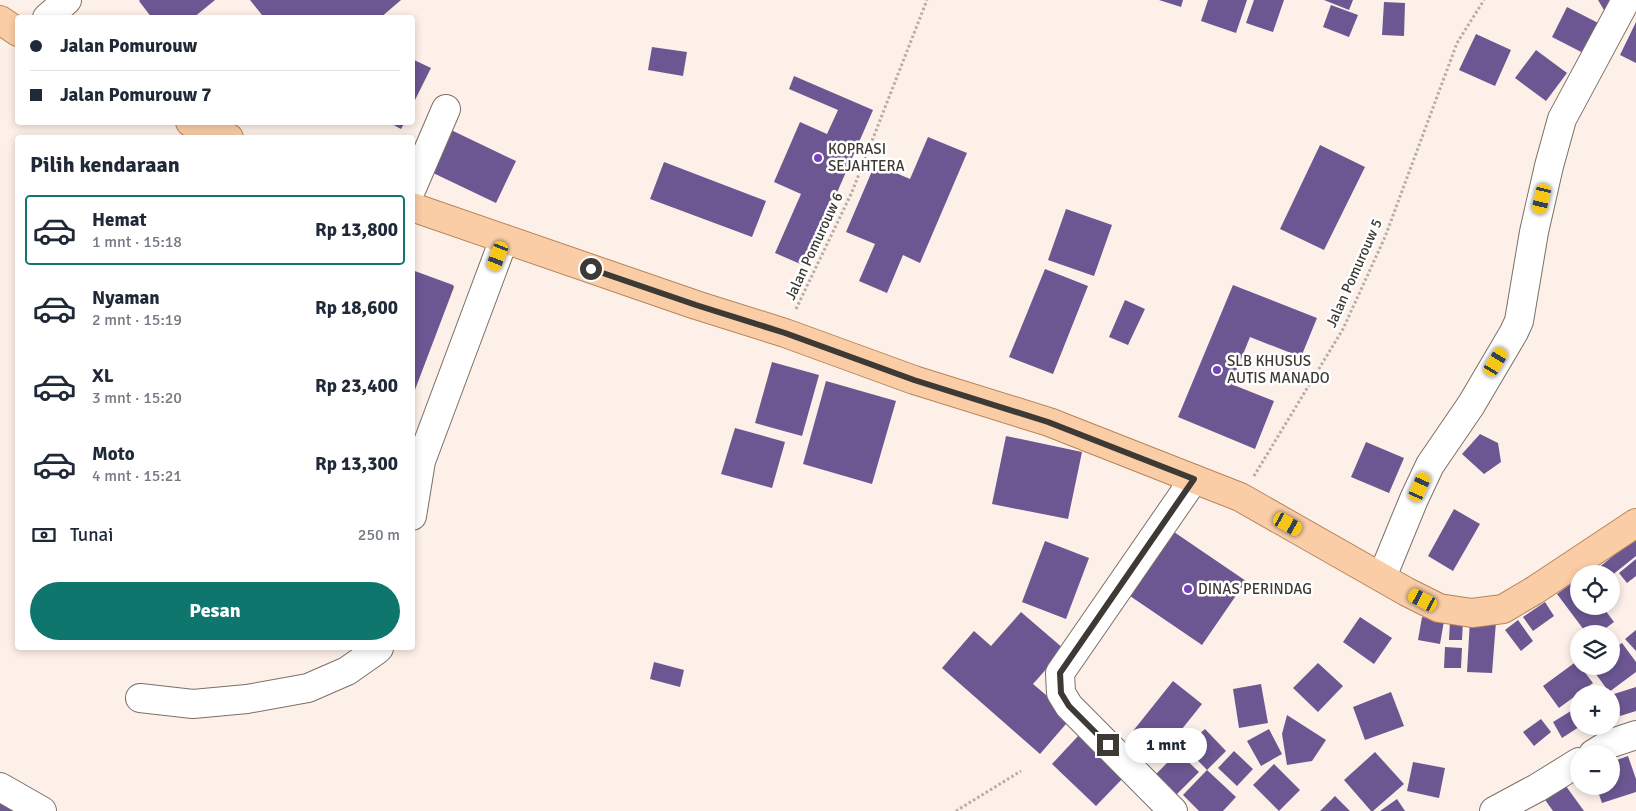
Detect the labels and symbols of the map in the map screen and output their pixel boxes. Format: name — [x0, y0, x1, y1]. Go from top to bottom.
place label: KOPRASI SEJAHTERA — [828, 140, 905, 175]
marker: KOPRASI SEJAHTERA — [812, 152, 824, 164]
car — [1531, 183, 1552, 215]
street label: Jalan Pomurouw 6 — [781, 189, 847, 303]
street label: Jalan Pomurouw 5 — [1322, 216, 1386, 330]
car — [485, 239, 510, 273]
route start — [580, 258, 602, 280]
car — [1481, 345, 1510, 379]
place label: SLB KHUSUS AUTIS MANADO — [1227, 352, 1330, 387]
marker: SLB KHUSUS AUTIS MANADO — [1211, 364, 1223, 376]
car — [1407, 470, 1432, 504]
car — [1271, 510, 1304, 538]
place label: DINAS PERINDAG — [1198, 580, 1312, 598]
marker: DINAS PERINDAG — [1182, 583, 1194, 595]
car — [1406, 587, 1439, 613]
callout: 1 mnt — [1126, 728, 1208, 762]
route end — [1097, 734, 1119, 756]

